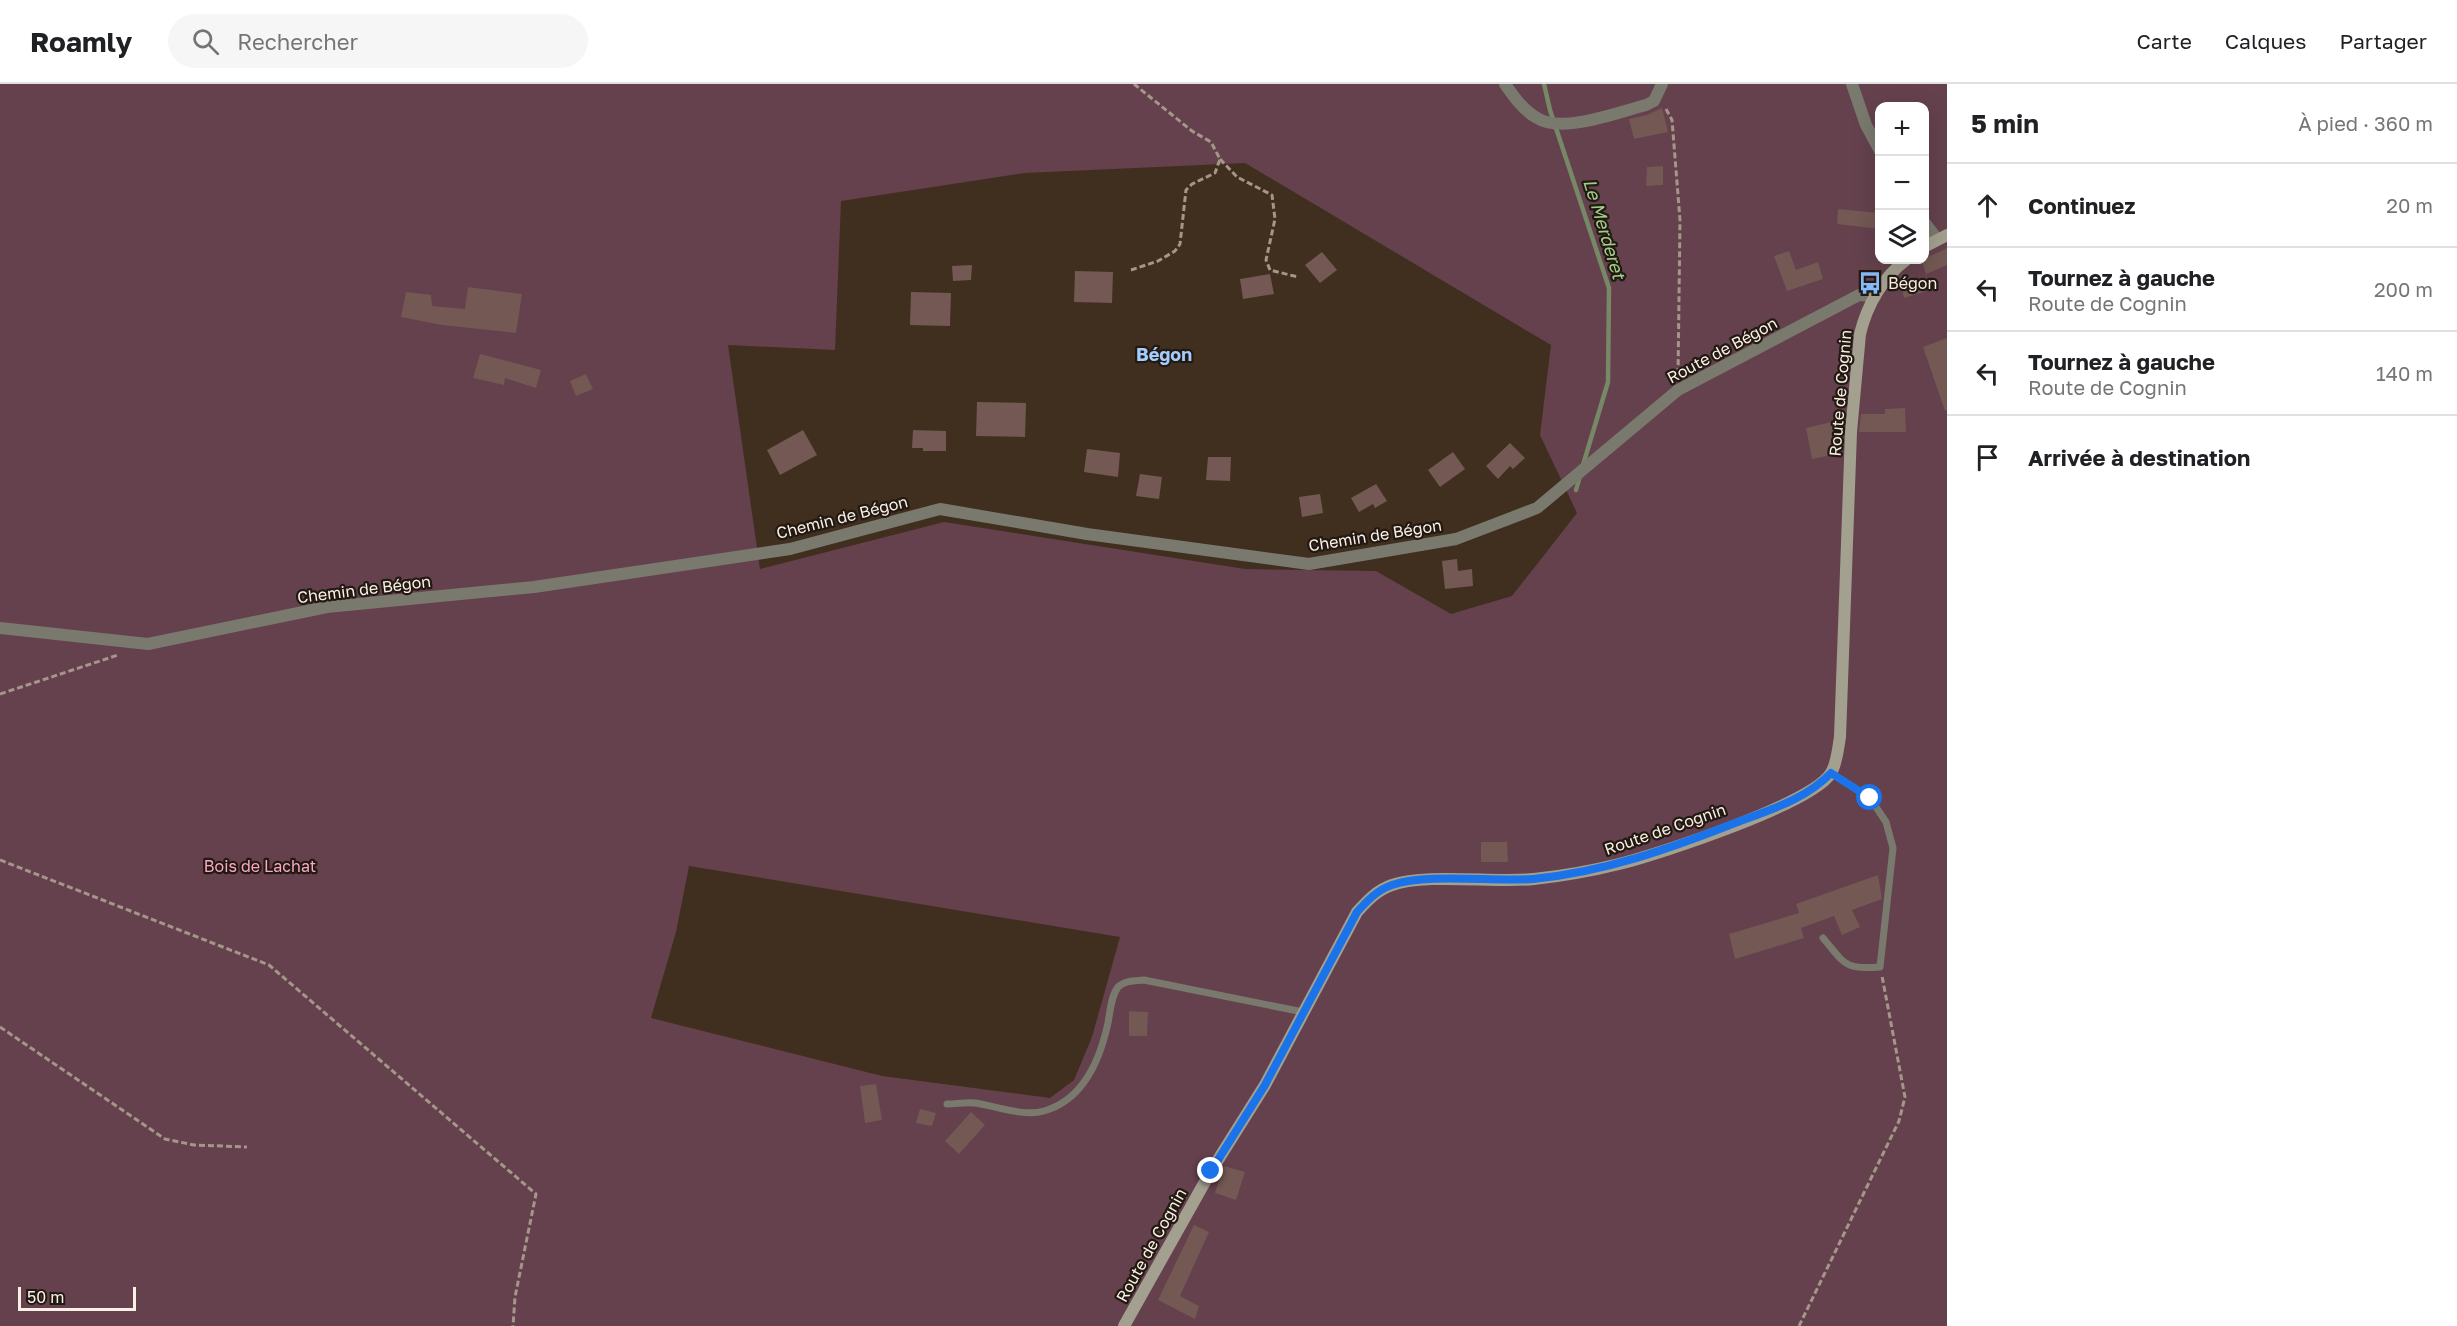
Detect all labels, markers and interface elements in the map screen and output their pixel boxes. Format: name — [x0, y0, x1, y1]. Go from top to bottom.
search box — [168, 14, 588, 68]
text: Roamly — [30, 25, 132, 58]
icon: search — [189, 25, 222, 58]
text: Rechercher — [237, 28, 358, 55]
text: Carte — [2136, 28, 2192, 54]
text: Calques — [2225, 28, 2306, 54]
text: Partager — [2339, 28, 2427, 54]
map controls — [1875, 102, 1929, 264]
button: + — [1875, 102, 1929, 156]
text: 5 min — [1971, 108, 2039, 139]
text: À pied · 360 m — [2298, 111, 2433, 135]
button: − — [1875, 156, 1929, 210]
water label: Le Merderet — [1579, 176, 1631, 283]
icon: ahead — [1971, 189, 2004, 222]
text: Continuez — [2028, 192, 2135, 219]
text: 20 m — [2386, 193, 2433, 217]
button: layers — [1875, 210, 1929, 264]
text: Tournez à gauche — [2028, 264, 2215, 291]
bus stop icon: Bégon — [1857, 270, 1883, 296]
place label: Bégon — [1888, 273, 1937, 293]
icon: left — [1971, 273, 2004, 306]
text: 200 m — [2374, 277, 2433, 301]
text: Route de Cognin — [2028, 291, 2187, 315]
street label: Route de Bégon — [1663, 313, 1781, 387]
street label: Route de Cognin — [1824, 329, 1856, 457]
district label: Bégon — [1136, 343, 1192, 365]
text: Tournez à gauche — [2028, 348, 2215, 375]
icon: left — [1971, 357, 2004, 390]
text: 140 m — [2376, 361, 2433, 385]
text: Route de Cognin — [2028, 375, 2187, 399]
icon: arrive — [1971, 441, 2004, 474]
text: Arrivée à destination — [2028, 444, 2250, 471]
street label: Chemin de Bégon — [774, 491, 910, 543]
street label: Chemin de Bégon — [1307, 515, 1443, 555]
street label: Chemin de Bégon — [296, 571, 432, 607]
route start — [1856, 784, 1882, 810]
street label: Route de Cognin — [1602, 799, 1728, 859]
park label: Bois de Lachat — [204, 856, 316, 876]
route end — [1197, 1157, 1223, 1183]
street label: Route de Cognin — [1111, 1185, 1191, 1305]
scale bar — [18, 1284, 136, 1312]
text: 50 m — [27, 1287, 64, 1307]

